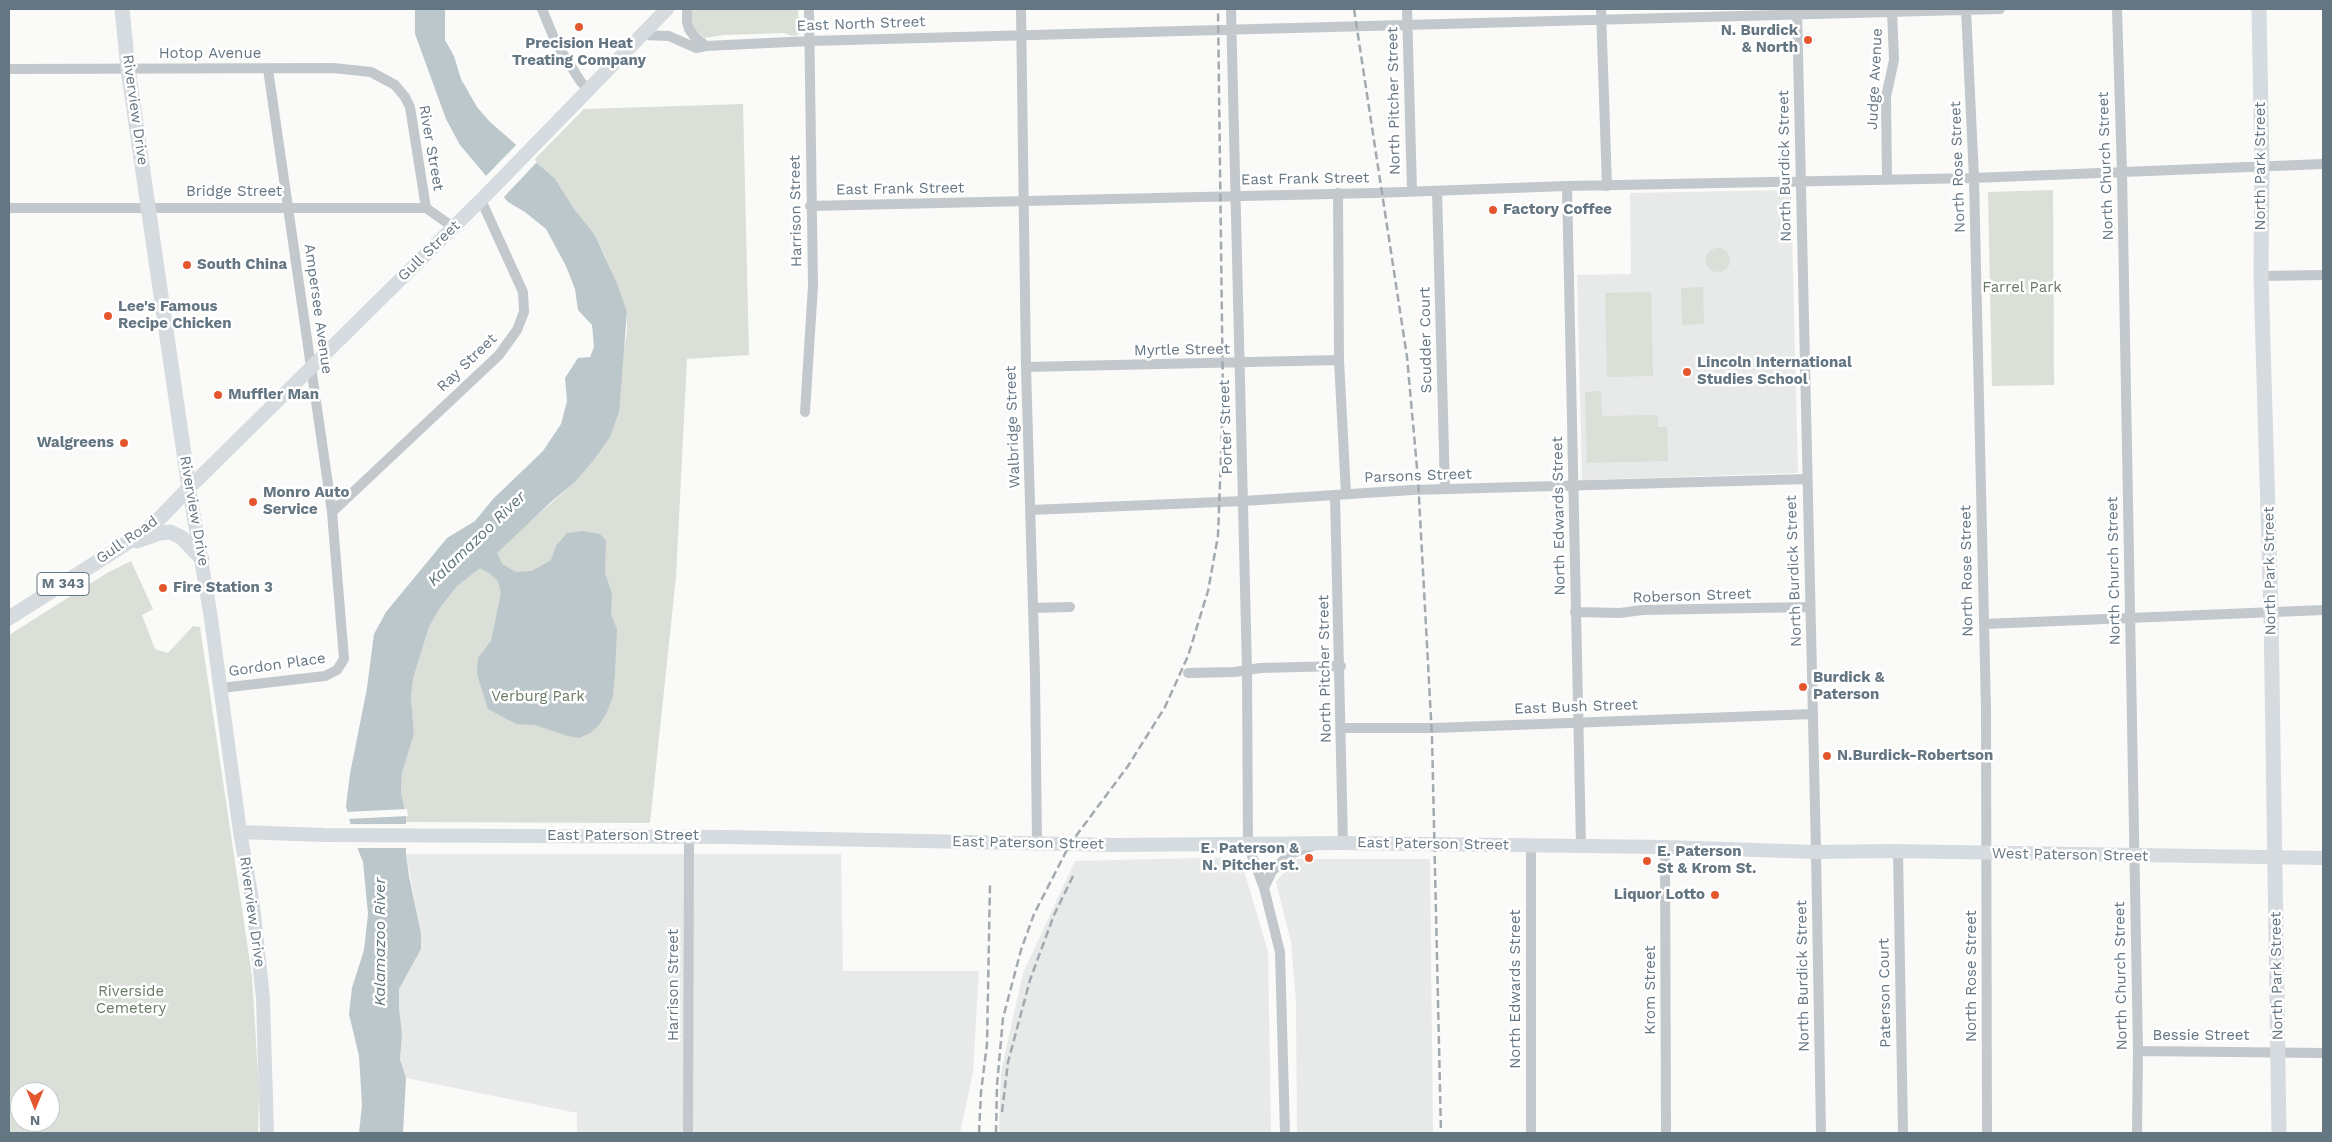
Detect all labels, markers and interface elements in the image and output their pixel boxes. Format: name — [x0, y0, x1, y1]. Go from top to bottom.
street label: East North Street — [796, 13, 926, 35]
marker: Precision Heat Treating Company — [573, 21, 585, 33]
place label: N. Burdick & North — [1721, 22, 1798, 57]
street label: North Pitcher Street — [1384, 27, 1404, 175]
street label: Judge Avenue — [1863, 28, 1887, 130]
marker: N. Burdick & North — [1802, 34, 1814, 46]
place label: Precision Heat Treating Company — [512, 35, 646, 70]
street label: Hotop Avenue — [159, 45, 261, 63]
street label: Riverview Drive — [118, 53, 152, 167]
street label: North Burdick Street — [1775, 90, 1795, 242]
street label: North Church Street — [2094, 91, 2118, 241]
street label: North Rose Street — [1947, 101, 1969, 233]
street label: North Park Street — [2252, 102, 2270, 230]
street label: River Street — [415, 104, 447, 192]
street label: Harrison Street — [786, 155, 806, 267]
street label: East Frank Street — [1241, 169, 1369, 189]
street label: East Frank Street — [836, 179, 964, 199]
street label: Bridge Street — [186, 183, 282, 201]
place label: Factory Coffee — [1503, 201, 1612, 219]
marker: Factory Coffee — [1487, 204, 1499, 216]
street label: Gull Street — [394, 217, 464, 285]
street label: Ampersee Avenue — [300, 243, 336, 375]
place label: South China — [197, 256, 287, 274]
marker: South China — [181, 259, 193, 271]
park label: Farrel Park — [1982, 279, 2062, 297]
street label: Scudder Court — [1416, 287, 1436, 393]
place label: Lee's Famous Recipe Chicken — [118, 298, 231, 333]
marker: Lee's Famous Recipe Chicken — [102, 310, 114, 322]
street label: Ray Street — [433, 330, 501, 396]
street label: Myrtle Street — [1134, 340, 1230, 360]
place label: Lincoln International Studies School — [1697, 354, 1852, 389]
street label: Walbridge Street — [1002, 365, 1024, 489]
marker: Lincoln International Studies School — [1681, 366, 1693, 378]
street label: Porter Street — [1215, 379, 1237, 475]
place label: Muffler Man — [228, 386, 319, 404]
marker: Muffler Man — [212, 389, 224, 401]
place label: Walgreens — [37, 434, 114, 452]
street label: North Edwards Street — [1549, 436, 1569, 596]
marker: Walgreens — [118, 437, 130, 449]
street label: Riverview Drive — [175, 454, 213, 568]
street label: Parsons Street — [1364, 465, 1472, 487]
place label: Monro Auto Service — [263, 484, 349, 519]
water label: Kalamazoo River — [424, 487, 530, 591]
street label: North Burdick Street — [1782, 495, 1806, 647]
marker: Monro Auto Service — [247, 496, 259, 508]
street label: North Church Street — [2104, 496, 2124, 646]
street label: North Rose Street — [1957, 505, 1977, 637]
street label: North Park Street — [2260, 506, 2280, 636]
street label: Gull Road — [93, 512, 161, 568]
road number: M 343 — [37, 572, 89, 596]
place label: Fire Station 3 — [173, 579, 273, 597]
marker: Fire Station 3 — [157, 582, 169, 594]
street label: Roberson Street — [1632, 585, 1752, 607]
street label: North Pitcher Street — [1315, 595, 1335, 743]
street label: Gordon Place — [227, 649, 327, 681]
place label: Burdick & Paterson — [1813, 669, 1884, 704]
marker: Burdick & Paterson — [1797, 681, 1809, 693]
park label: Verburg Park — [491, 688, 585, 706]
street label: East Bush Street — [1514, 696, 1638, 718]
place label: N.Burdick-Robertson — [1837, 747, 1993, 765]
marker: N.Burdick-Robertson — [1821, 750, 1833, 762]
street label: East Paterson Street — [547, 827, 699, 845]
street label: East Paterson Street — [952, 833, 1104, 853]
street label: East Paterson Street — [1357, 834, 1509, 854]
place label: E. Paterson & N. Pitcher st. — [1201, 840, 1299, 875]
place label: E. Paterson St & Krom St. — [1657, 843, 1756, 878]
street label: West Paterson Street — [1992, 845, 2148, 865]
marker: E. Paterson & N. Pitcher st. — [1303, 852, 1315, 864]
street label: Riverview Drive — [235, 855, 269, 969]
marker: E. Paterson St & Krom St. — [1641, 855, 1653, 867]
water label: Kalamazoo River — [370, 878, 390, 1006]
place label: Liquor Lotto — [1614, 886, 1705, 904]
marker: Liquor Lotto — [1709, 889, 1721, 901]
street label: North Burdick Street — [1793, 900, 1813, 1052]
street label: North Church Street — [2111, 901, 2131, 1051]
street label: North Edwards Street — [1507, 909, 1525, 1069]
street label: North Rose Street — [1963, 910, 1981, 1042]
street label: North Park Street — [2267, 911, 2287, 1041]
street label: Harrison Street — [665, 929, 683, 1041]
street label: Paterson Court — [1875, 938, 1895, 1048]
street label: Krom Street — [1642, 945, 1660, 1035]
park label: Riverside Cemetery — [96, 983, 166, 1018]
street label: Bessie Street — [2152, 1027, 2250, 1045]
north arrow — [10, 1082, 60, 1132]
text: N — [30, 1113, 40, 1129]

